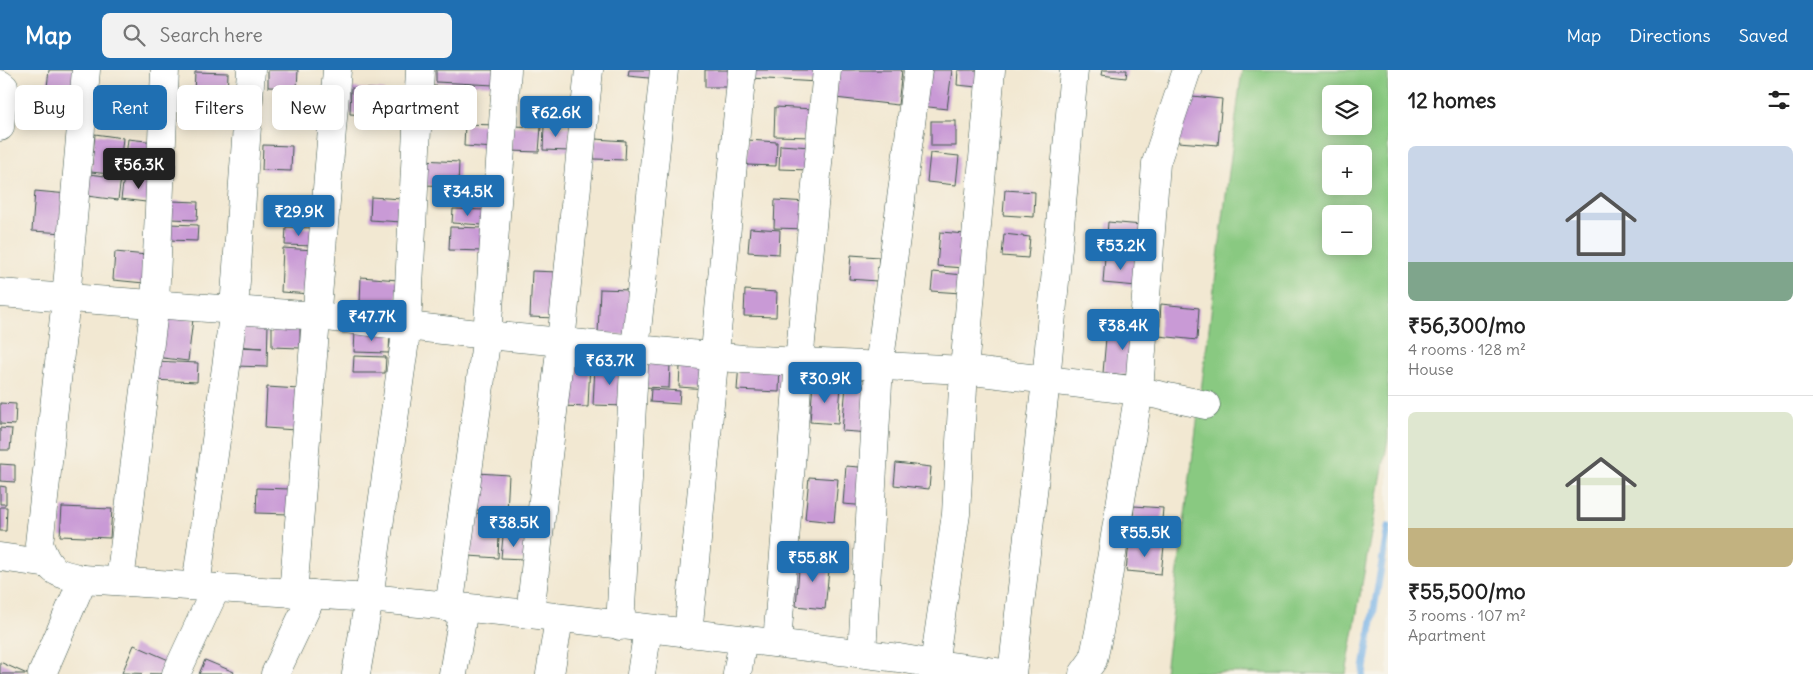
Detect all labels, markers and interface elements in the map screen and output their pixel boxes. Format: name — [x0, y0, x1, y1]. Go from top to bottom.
search box — [102, 13, 452, 58]
text: Map — [25, 20, 72, 50]
icon: search — [120, 21, 148, 49]
text: Search here — [160, 23, 263, 47]
text: Map — [1566, 24, 1601, 47]
text: Directions — [1629, 24, 1711, 47]
text: Saved — [1739, 24, 1788, 47]
chip: Buy — [15, 85, 83, 130]
chip: Rent — [93, 85, 167, 130]
chip: Filters — [177, 85, 262, 130]
chip: New — [272, 85, 344, 130]
chip: Apartment — [354, 85, 477, 130]
map controls — [1322, 85, 1372, 255]
button: layers — [1322, 85, 1372, 135]
icon: filters — [1765, 86, 1793, 114]
text: 12 homes — [1408, 87, 1496, 114]
pin: ₹62.6K — [515, 96, 597, 138]
text: ₹62.6K — [531, 102, 581, 122]
button: + — [1322, 145, 1372, 195]
pin: ₹56.3K — [98, 148, 180, 190]
text: ₹56.3K — [114, 154, 164, 174]
pin: ₹34.5K — [427, 174, 509, 217]
icon: home — [1556, 179, 1646, 269]
text: ₹34.5K — [443, 181, 493, 201]
pin: ₹29.9K — [258, 194, 340, 237]
text: ₹29.9K — [274, 201, 324, 221]
button: − — [1322, 205, 1372, 255]
pin: ₹53.2K — [1080, 228, 1162, 271]
text: ₹53.2K — [1096, 235, 1146, 255]
pin: ₹47.7K — [331, 300, 413, 342]
text: ₹47.7K — [348, 306, 396, 326]
pin: ₹38.4K — [1082, 308, 1164, 351]
text: ₹56,300/mo — [1408, 312, 1526, 339]
text: ₹38.4K — [1098, 315, 1148, 335]
text: 4 rooms · 128 m² — [1408, 339, 1526, 359]
pin: ₹63.7K — [569, 344, 651, 386]
text: ₹63.7K — [586, 350, 634, 370]
text: House — [1408, 359, 1454, 379]
pin: ₹30.9K — [784, 362, 866, 404]
text: ₹30.9K — [799, 368, 851, 388]
icon: home — [1556, 444, 1646, 534]
pin: ₹38.5K — [473, 506, 555, 548]
text: ₹38.5K — [489, 512, 539, 532]
pin: ₹55.5K — [1104, 516, 1186, 558]
text: ₹55.5K — [1120, 522, 1170, 542]
pin: ₹55.8K — [772, 540, 854, 583]
text: ₹55.8K — [788, 547, 838, 567]
text: ₹55,500/mo — [1408, 578, 1526, 605]
text: 3 rooms · 107 m² — [1408, 605, 1526, 625]
text: Apartment — [1408, 625, 1486, 645]

